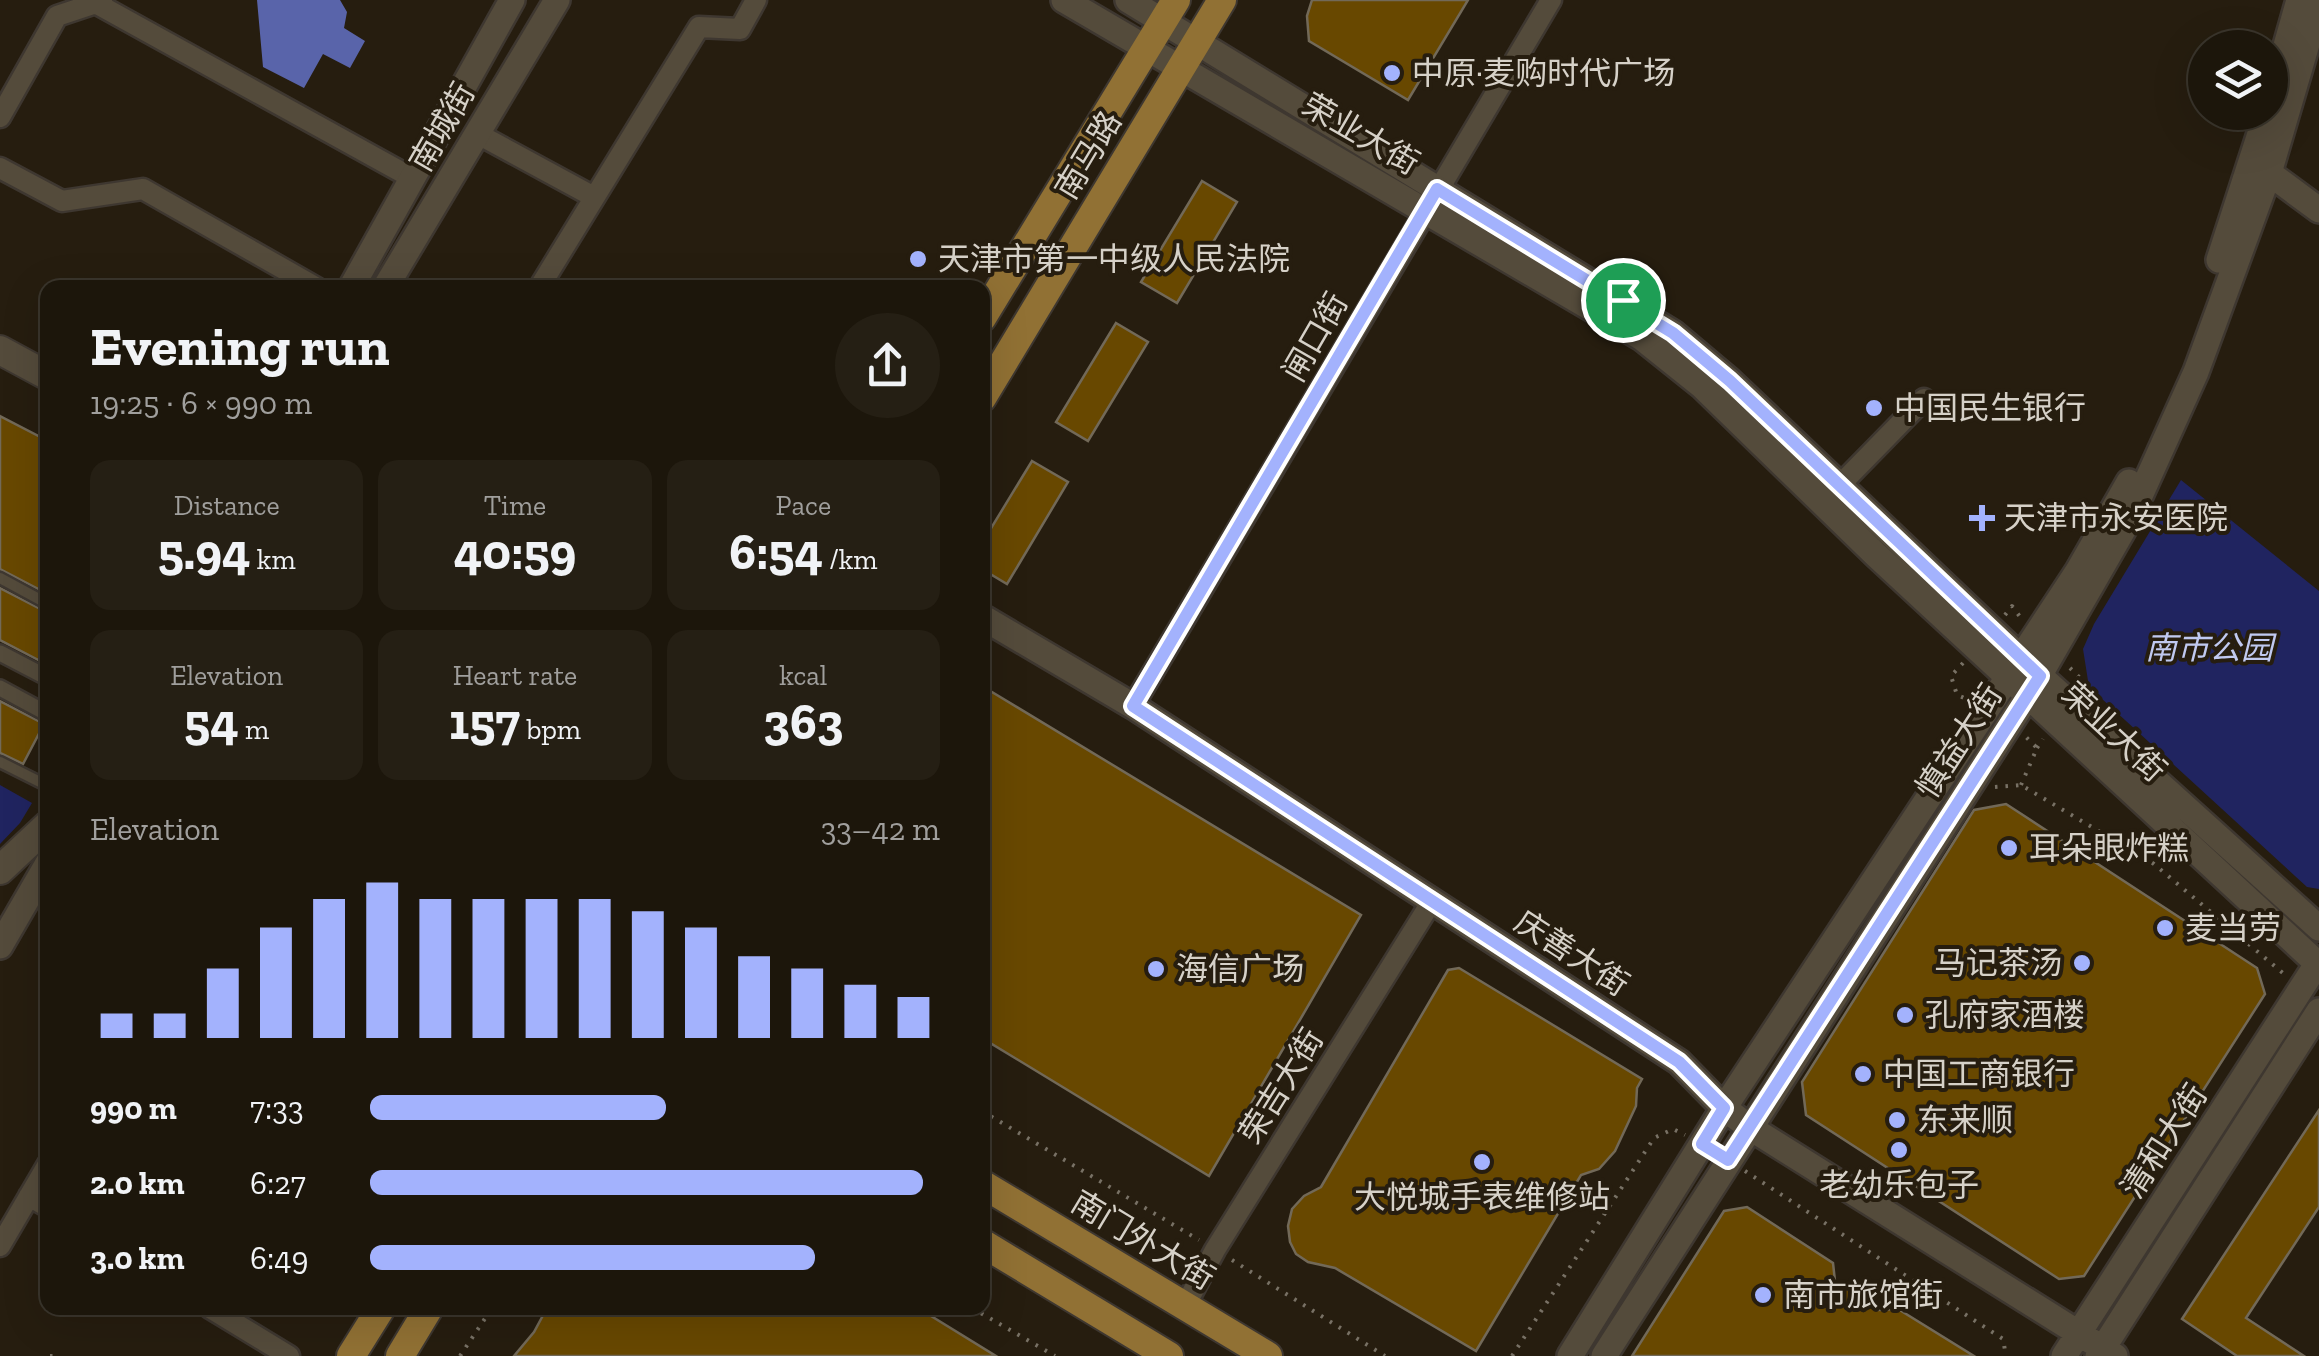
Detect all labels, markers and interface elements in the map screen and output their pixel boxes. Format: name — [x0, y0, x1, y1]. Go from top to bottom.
map controls — [2188, 30, 2288, 130]
button: layers — [2188, 30, 2288, 130]
place label: 中原·麦购时代广场 — [1412, 54, 1675, 92]
marker: 中原·麦购时代广场 — [1381, 62, 1403, 84]
street label: 南城街 — [402, 76, 482, 178]
street label: 荣业大街 — [1296, 86, 1426, 182]
street label: 南马路 — [1047, 104, 1129, 206]
place label: 天津市第一中级人民法院 — [938, 240, 1290, 278]
marker: 天津市第一中级人民法院 — [907, 248, 929, 270]
pin — [1581, 258, 1666, 343]
icon: arrive — [1596, 273, 1651, 328]
street label: 闸口街 — [1275, 286, 1355, 388]
text: Evening run — [90, 313, 390, 379]
button: share — [835, 313, 940, 418]
text: 19:25 · 6 × 990 m — [90, 384, 312, 422]
place label: 中国民生银行 — [1894, 389, 2086, 427]
marker: 中国民生银行 — [1863, 397, 1885, 419]
text: Distance — [174, 489, 280, 522]
text: Time — [484, 489, 546, 522]
text: Pace — [776, 489, 831, 522]
place label: 天津市永安医院 — [2004, 499, 2228, 537]
marker: 天津市永安医院 — [1969, 505, 1995, 531]
text: 5.94 — [158, 522, 250, 582]
text: 40:59 — [454, 522, 576, 582]
text: 6:54 — [729, 522, 823, 582]
text: km — [250, 543, 296, 576]
text: /km — [823, 543, 878, 576]
park label: 南市公园 — [2145, 629, 2277, 667]
text: Elevation — [170, 659, 283, 692]
text: Heart rate — [453, 659, 577, 692]
text: kcal — [779, 659, 827, 692]
street label: 荣业大街 — [2054, 674, 2174, 790]
street label: 慎益大街 — [1908, 677, 2010, 805]
text: 54 — [184, 692, 239, 752]
text: 157 — [449, 692, 520, 752]
text: 363 — [763, 692, 843, 752]
text: m — [239, 713, 269, 746]
text: bpm — [520, 713, 581, 746]
text: Elevation — [90, 810, 219, 848]
text: 33–42 m — [821, 810, 940, 848]
place label: 耳朵眼炸糕 — [2029, 829, 2189, 867]
marker: 耳朵眼炸糕 — [1998, 837, 2020, 859]
street label: 庆善大街 — [1508, 902, 1636, 1004]
place label: 麦当劳 — [2185, 909, 2281, 947]
marker: 麦当劳 — [2154, 917, 2176, 939]
place label: 马记茶汤 — [1934, 944, 2062, 982]
place label: 海信广场 — [1176, 950, 1304, 988]
marker: 马记茶汤 — [2071, 952, 2093, 974]
marker: 海信广场 — [1145, 958, 1167, 980]
place label: 孔府家酒楼 — [1925, 996, 2085, 1034]
marker: 孔府家酒楼 — [1894, 1004, 1916, 1026]
street label: 荣吉大街 — [1231, 1022, 1331, 1150]
place label: 中国工商银行 — [1883, 1055, 2075, 1093]
marker: 中国工商银行 — [1852, 1063, 1874, 1085]
street label: 清和大街 — [2113, 1077, 2215, 1205]
text: 990 m — [90, 1089, 177, 1127]
text: 7:33 — [250, 1089, 304, 1127]
place label: 东来顺 — [1917, 1101, 2013, 1139]
marker: 东来顺 — [1886, 1109, 1908, 1131]
marker: 老幼乐包子 — [1888, 1139, 1910, 1161]
marker: 大悦城手表维修站 — [1471, 1151, 1493, 1173]
text: 2.0 km — [90, 1164, 185, 1202]
text: 6:27 — [250, 1164, 306, 1202]
place label: 老幼乐包子 — [1819, 1166, 1979, 1204]
place label: 大悦城手表维修站 — [1354, 1178, 1610, 1216]
street label: 南门外大街 — [1065, 1183, 1221, 1297]
text: 3.0 km — [90, 1239, 185, 1277]
text: 6:49 — [250, 1239, 308, 1277]
place label: 南市旅馆街 — [1783, 1276, 1943, 1314]
marker: 南市旅馆街 — [1752, 1284, 1774, 1306]

